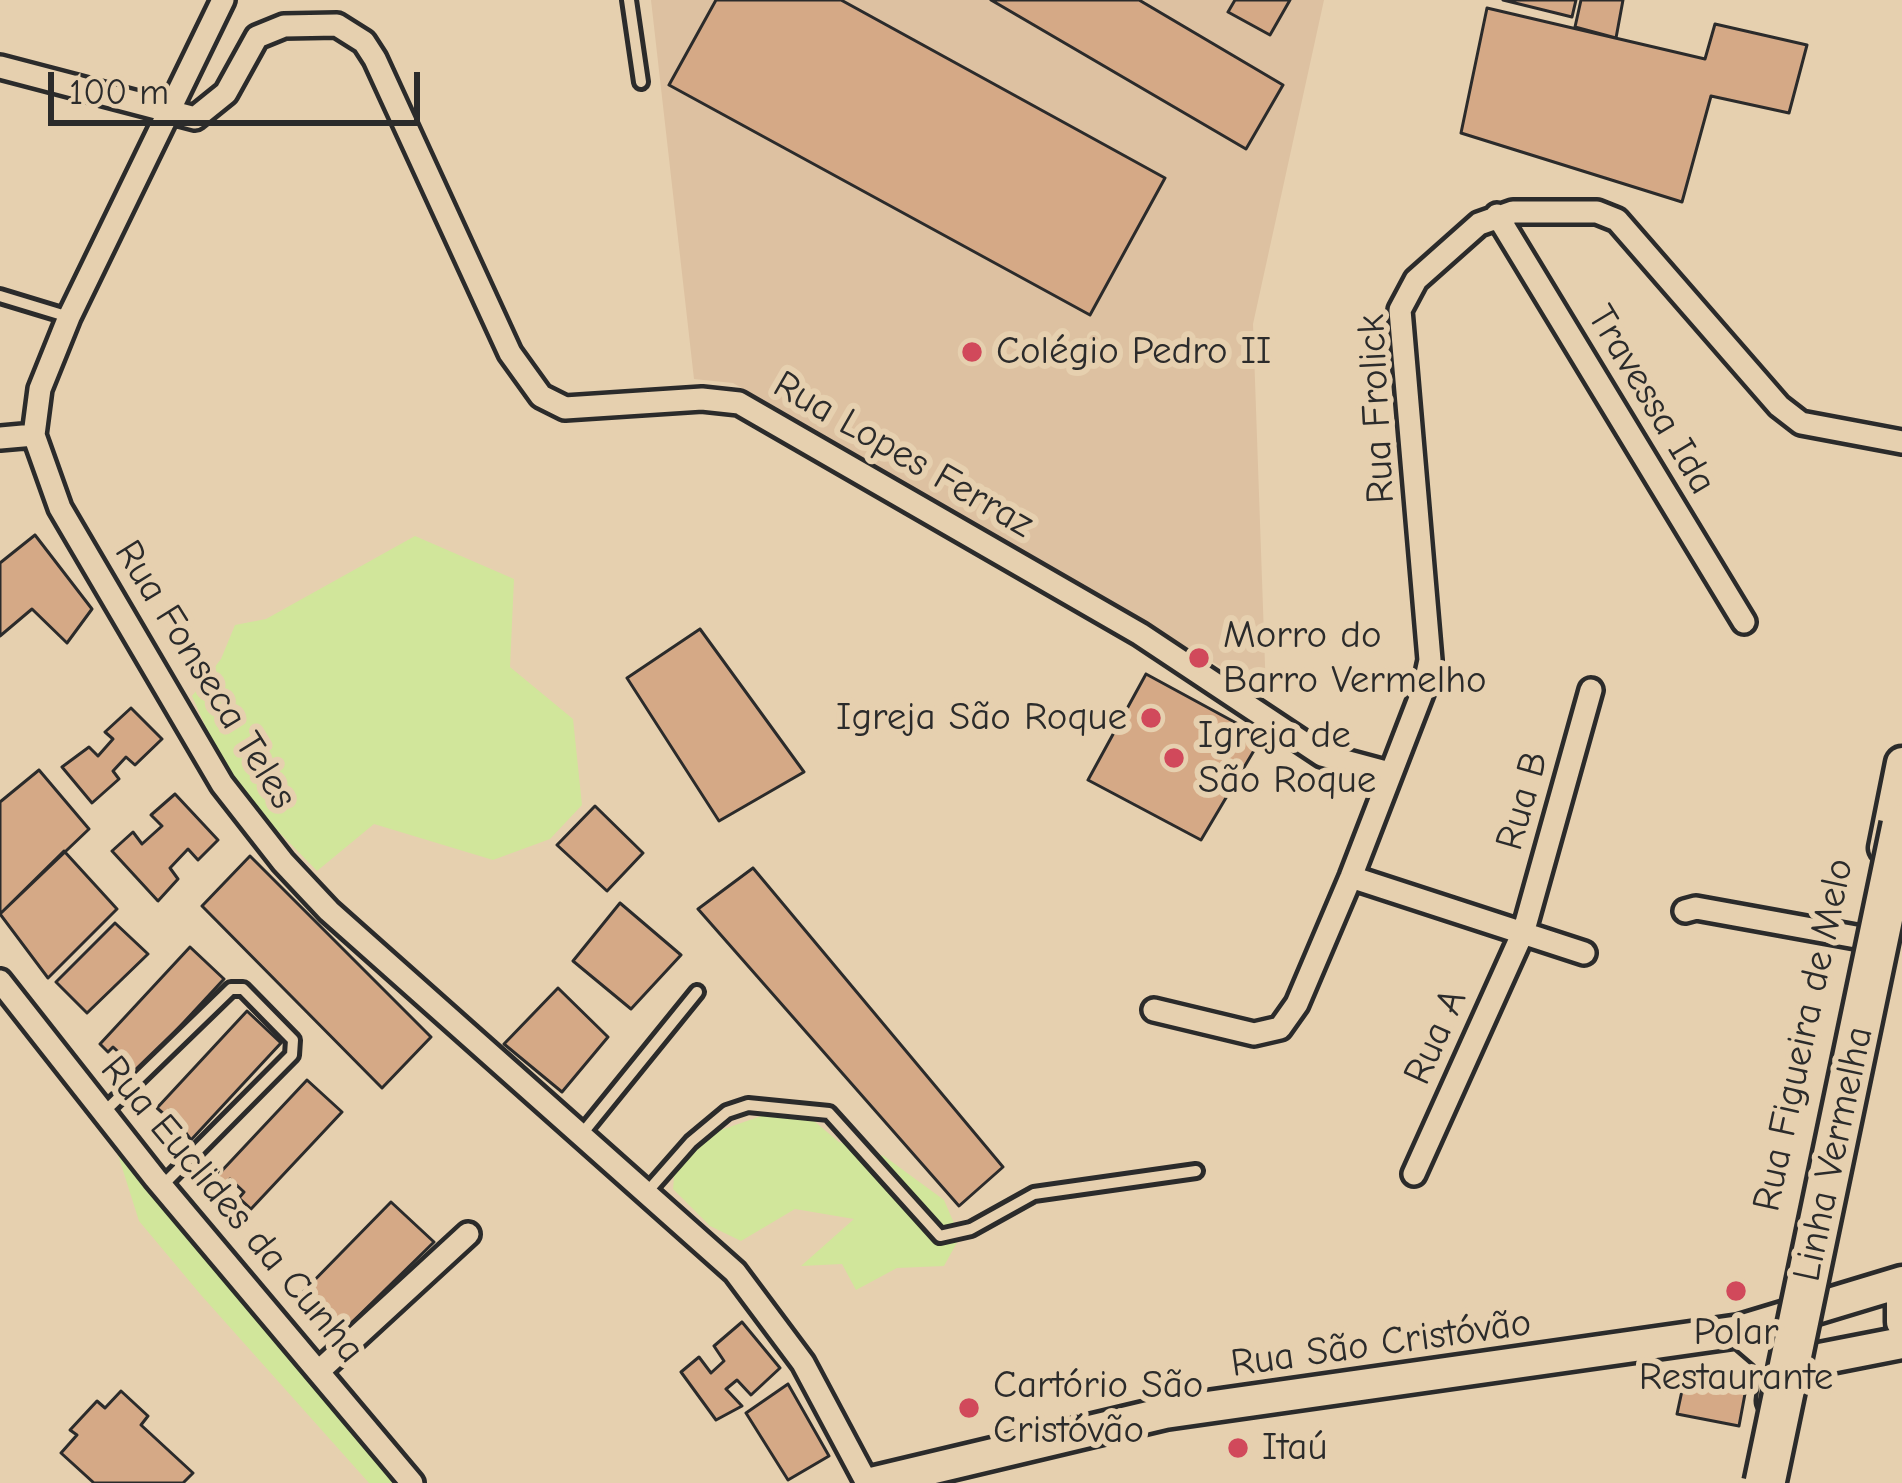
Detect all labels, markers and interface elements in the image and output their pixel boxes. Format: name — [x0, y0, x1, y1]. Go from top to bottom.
scale bar — [54, 48, 426, 122]
text: 100 m — [69, 72, 169, 113]
street label: Travessa Ida — [1576, 297, 1726, 503]
street label: Rua Frolick — [1349, 313, 1405, 505]
place label: Colégio Pedro II — [996, 329, 1271, 375]
marker: Colégio Pedro II — [959, 339, 985, 365]
street label: Rua Lopes Ferraz — [765, 362, 1041, 548]
street label: Rua Fonseca Teles — [104, 532, 306, 818]
place label: Morro do Barro Vermelho — [1223, 613, 1487, 704]
marker: Morro do Barro Vermelho — [1186, 645, 1212, 671]
place label: Igreja São Roque — [836, 695, 1127, 741]
marker: Igreja São Roque — [1138, 705, 1164, 731]
place label: Igreja de São Roque — [1198, 713, 1376, 804]
marker: Igreja de São Roque — [1161, 745, 1187, 771]
street label: Rua B — [1487, 746, 1559, 856]
street label: Rua Figueira de Melo — [1744, 854, 1864, 1216]
street label: Rua A — [1394, 982, 1478, 1092]
street label: Linha Vermelha — [1784, 1023, 1884, 1285]
street label: Rua Euclides da Cunha — [90, 1047, 374, 1373]
marker: Polar Restaurante — [1723, 1278, 1749, 1304]
street label: Rua São Cristóvão — [1228, 1300, 1534, 1388]
place label: Polar Restaurante — [1639, 1310, 1833, 1401]
place label: Cartório São Cristóvão — [993, 1363, 1203, 1454]
marker: Cartório São Cristóvão — [956, 1395, 982, 1421]
place label: Itaú — [1262, 1425, 1327, 1471]
marker: Itaú — [1225, 1435, 1251, 1461]

